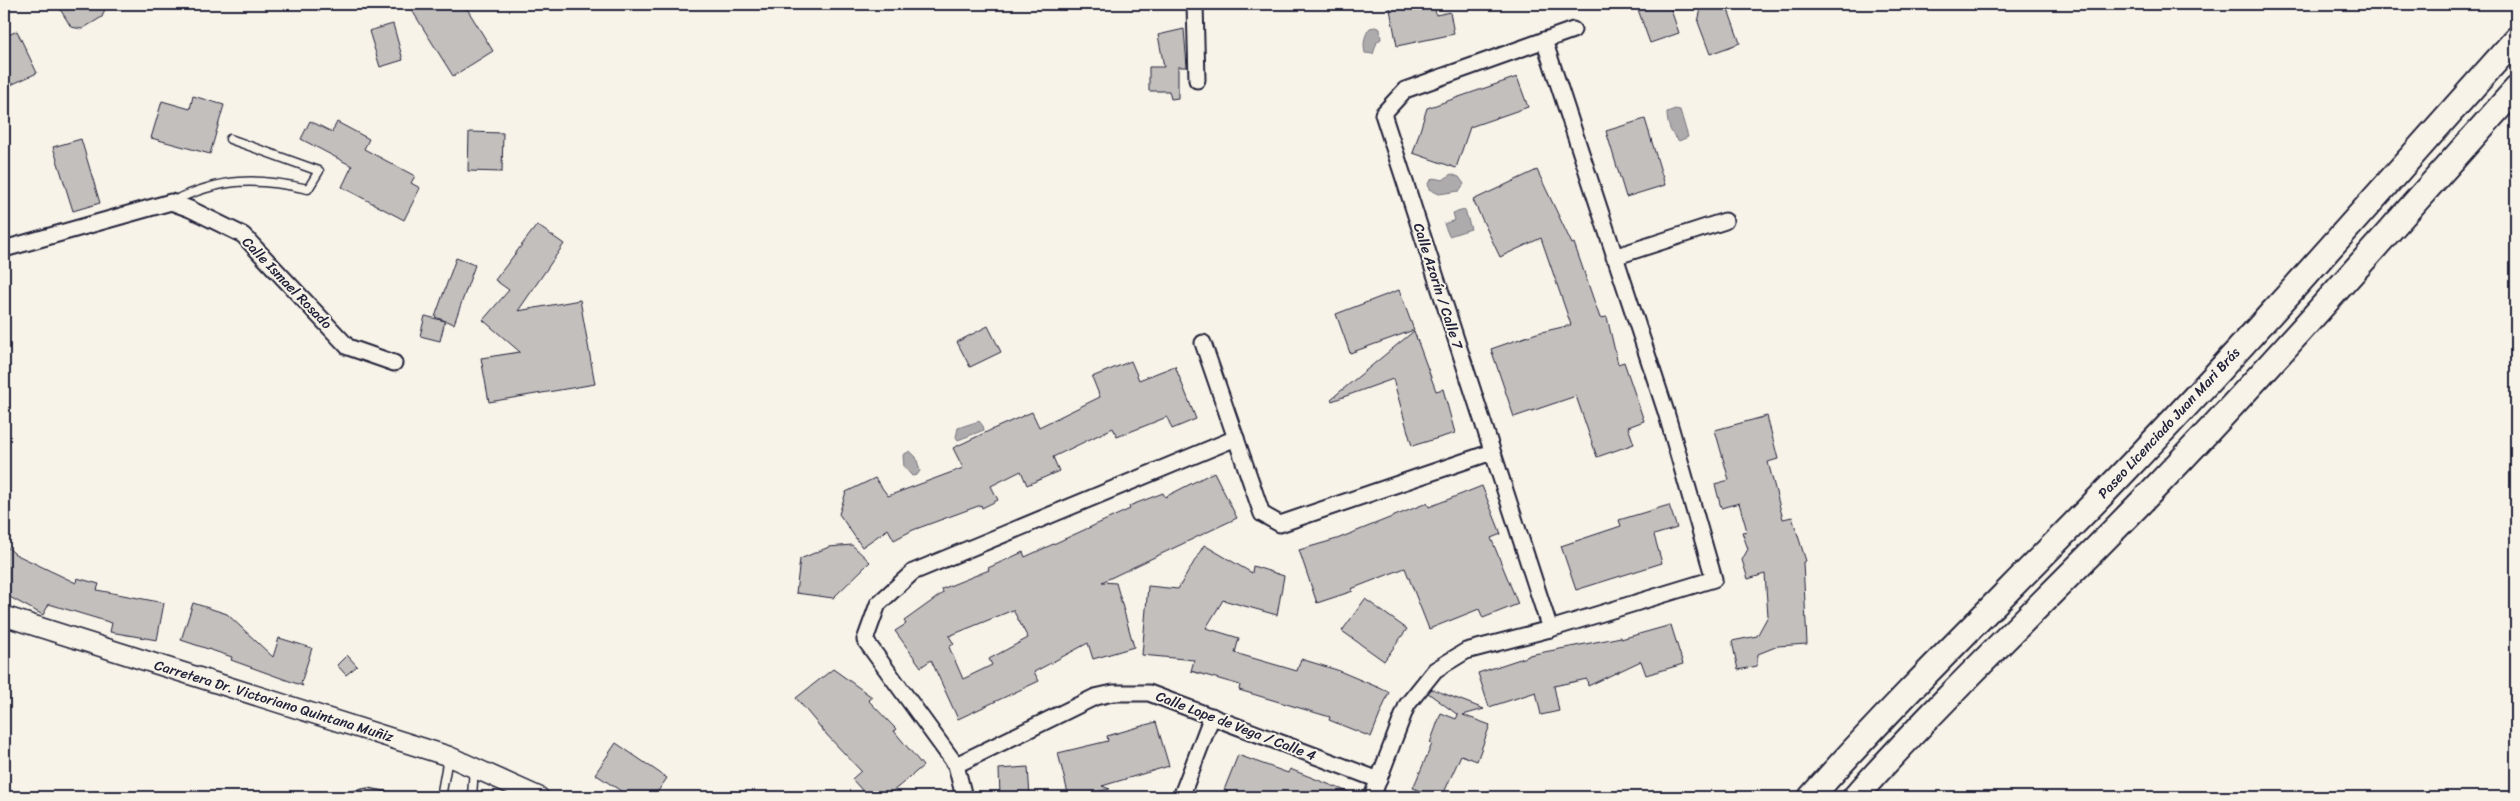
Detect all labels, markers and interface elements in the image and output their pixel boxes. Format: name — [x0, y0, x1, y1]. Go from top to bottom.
street label: Calle Azorín / Calle 7 — [1406, 220, 1470, 353]
street label: Calle Ismael Rosado — [236, 231, 338, 335]
street label: Paseo Licenciado Juan Mari Brás — [2092, 341, 2246, 505]
street label: Carretera Dr. Victoriano Quintana Muñiz — [151, 653, 397, 749]
street label: Calle Lope de Vega / Calle 4 — [1152, 684, 1320, 768]

